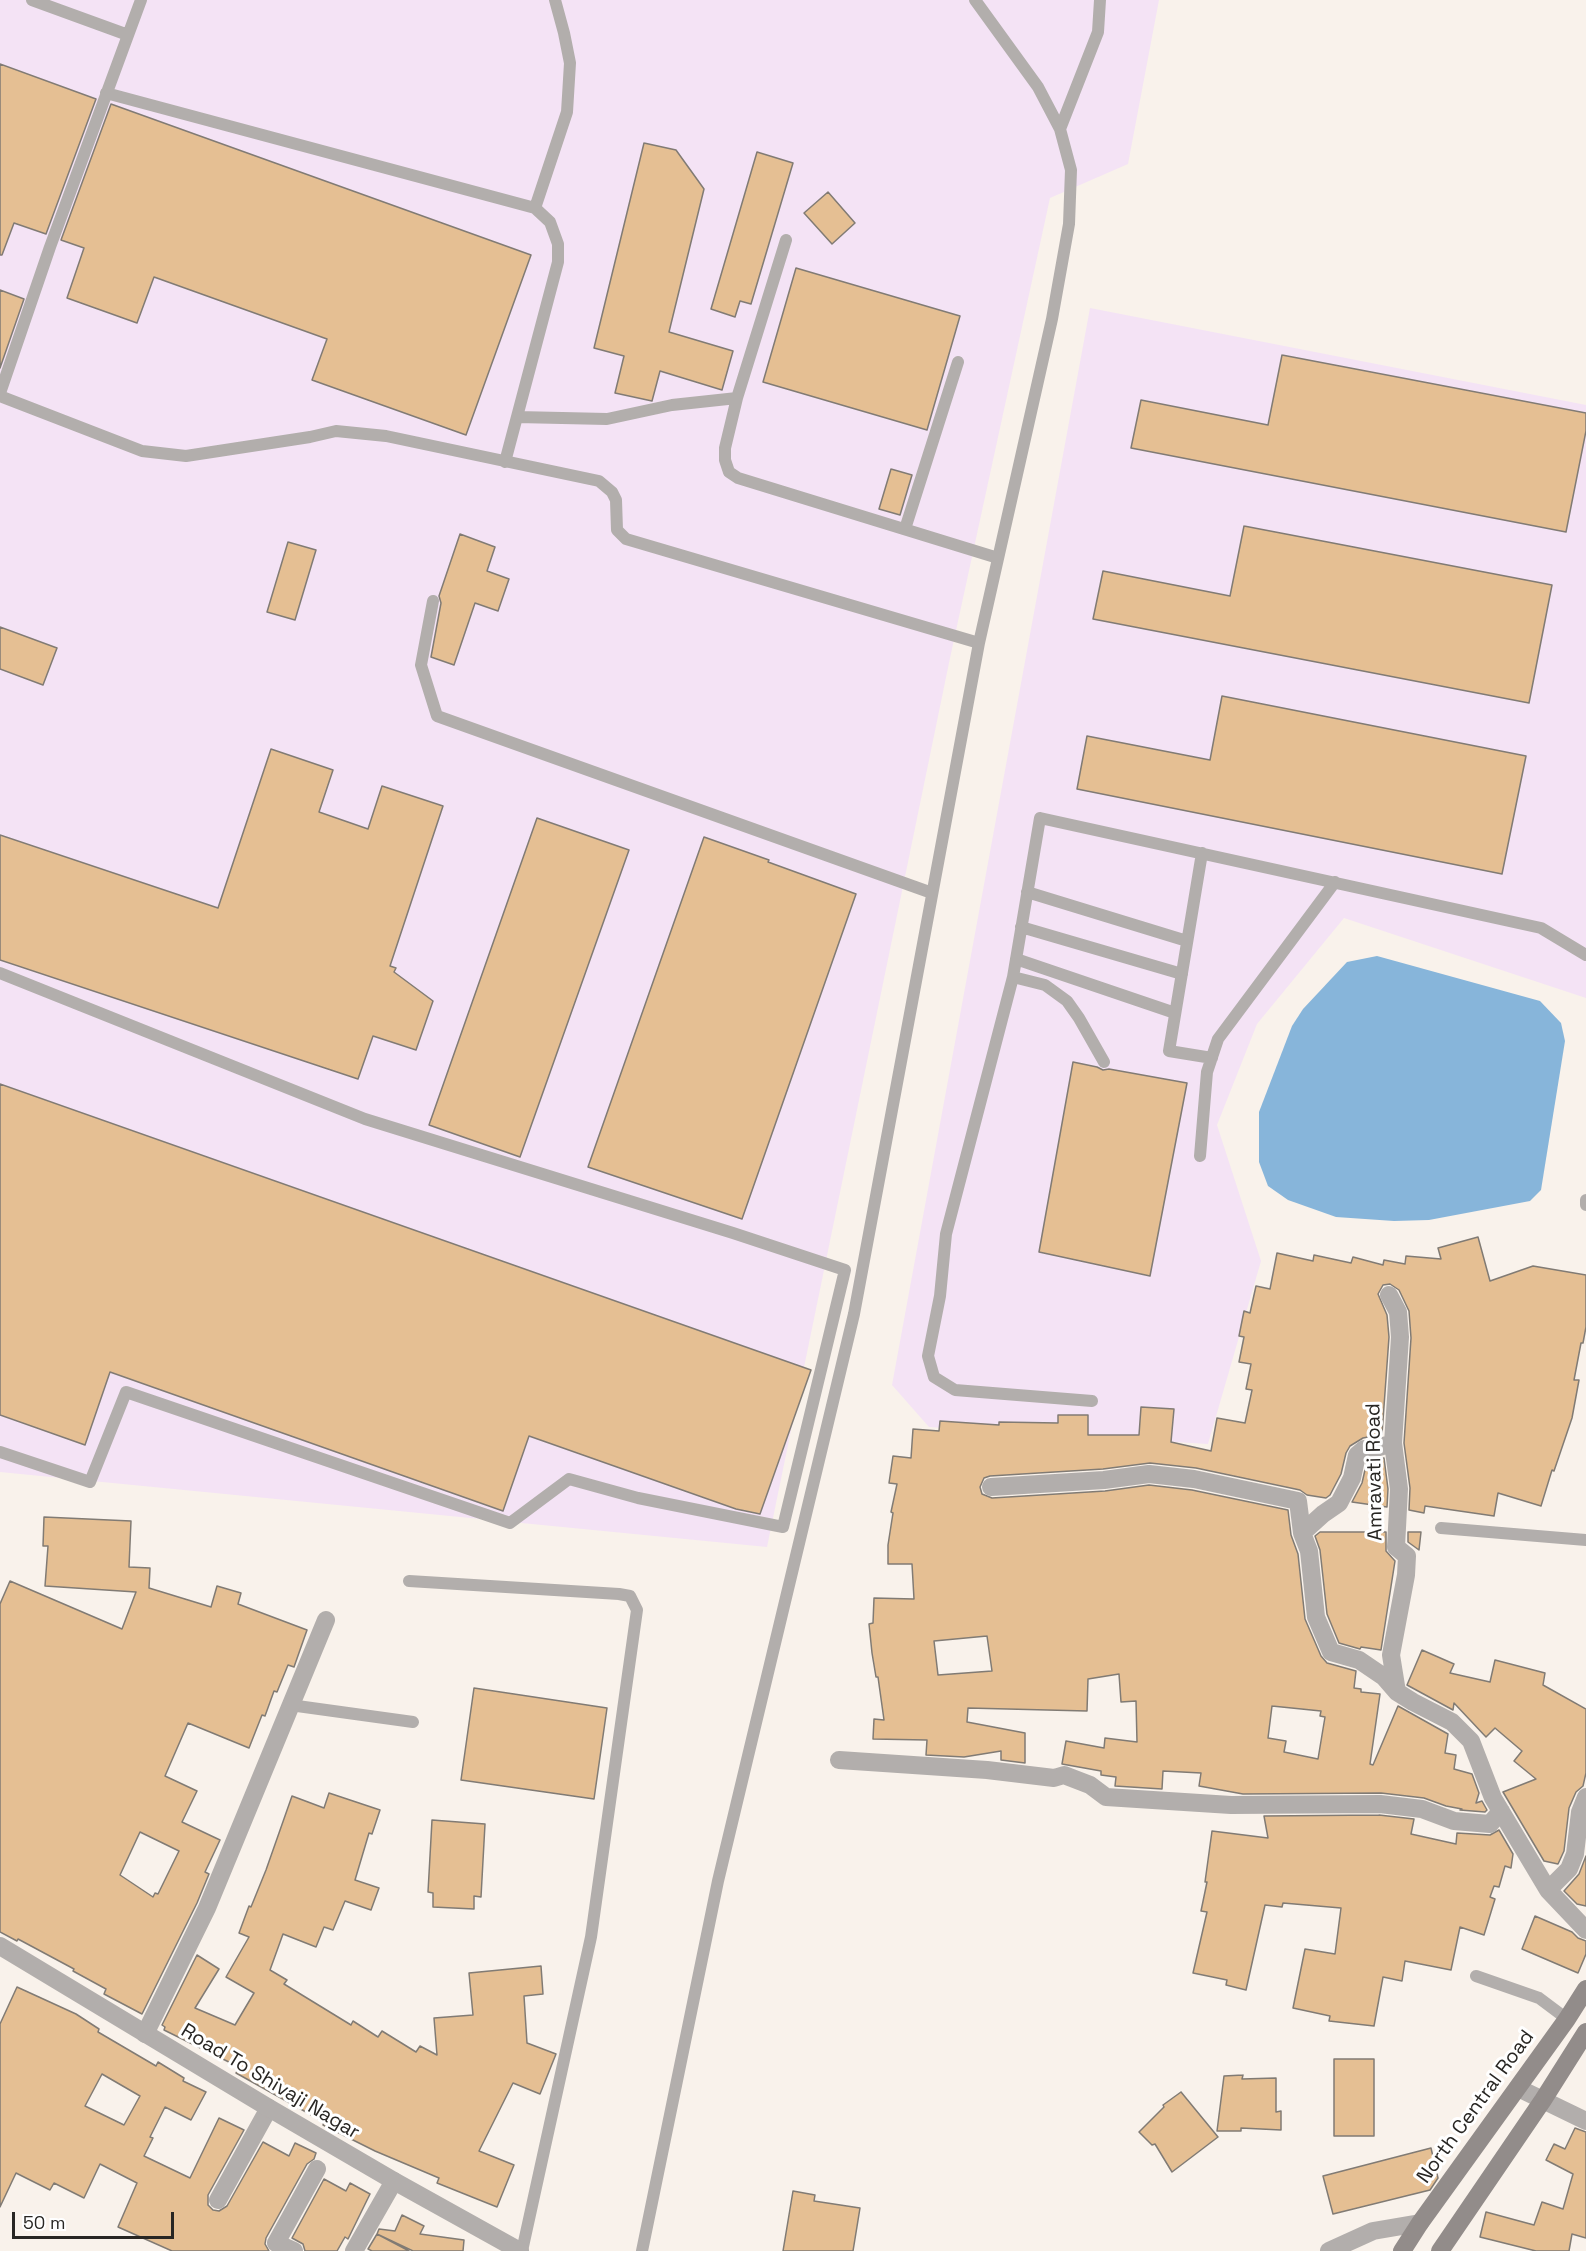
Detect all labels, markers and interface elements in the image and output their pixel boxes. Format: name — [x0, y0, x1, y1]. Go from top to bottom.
street label: Amravati Road — [1362, 1403, 1388, 1541]
street label: Road To Shivaji Nagar — [176, 2019, 364, 2145]
street label: North Central Road — [1412, 2026, 1540, 2188]
scale bar — [15, 2200, 177, 2238]
text: 50 m — [23, 2211, 65, 2234]

